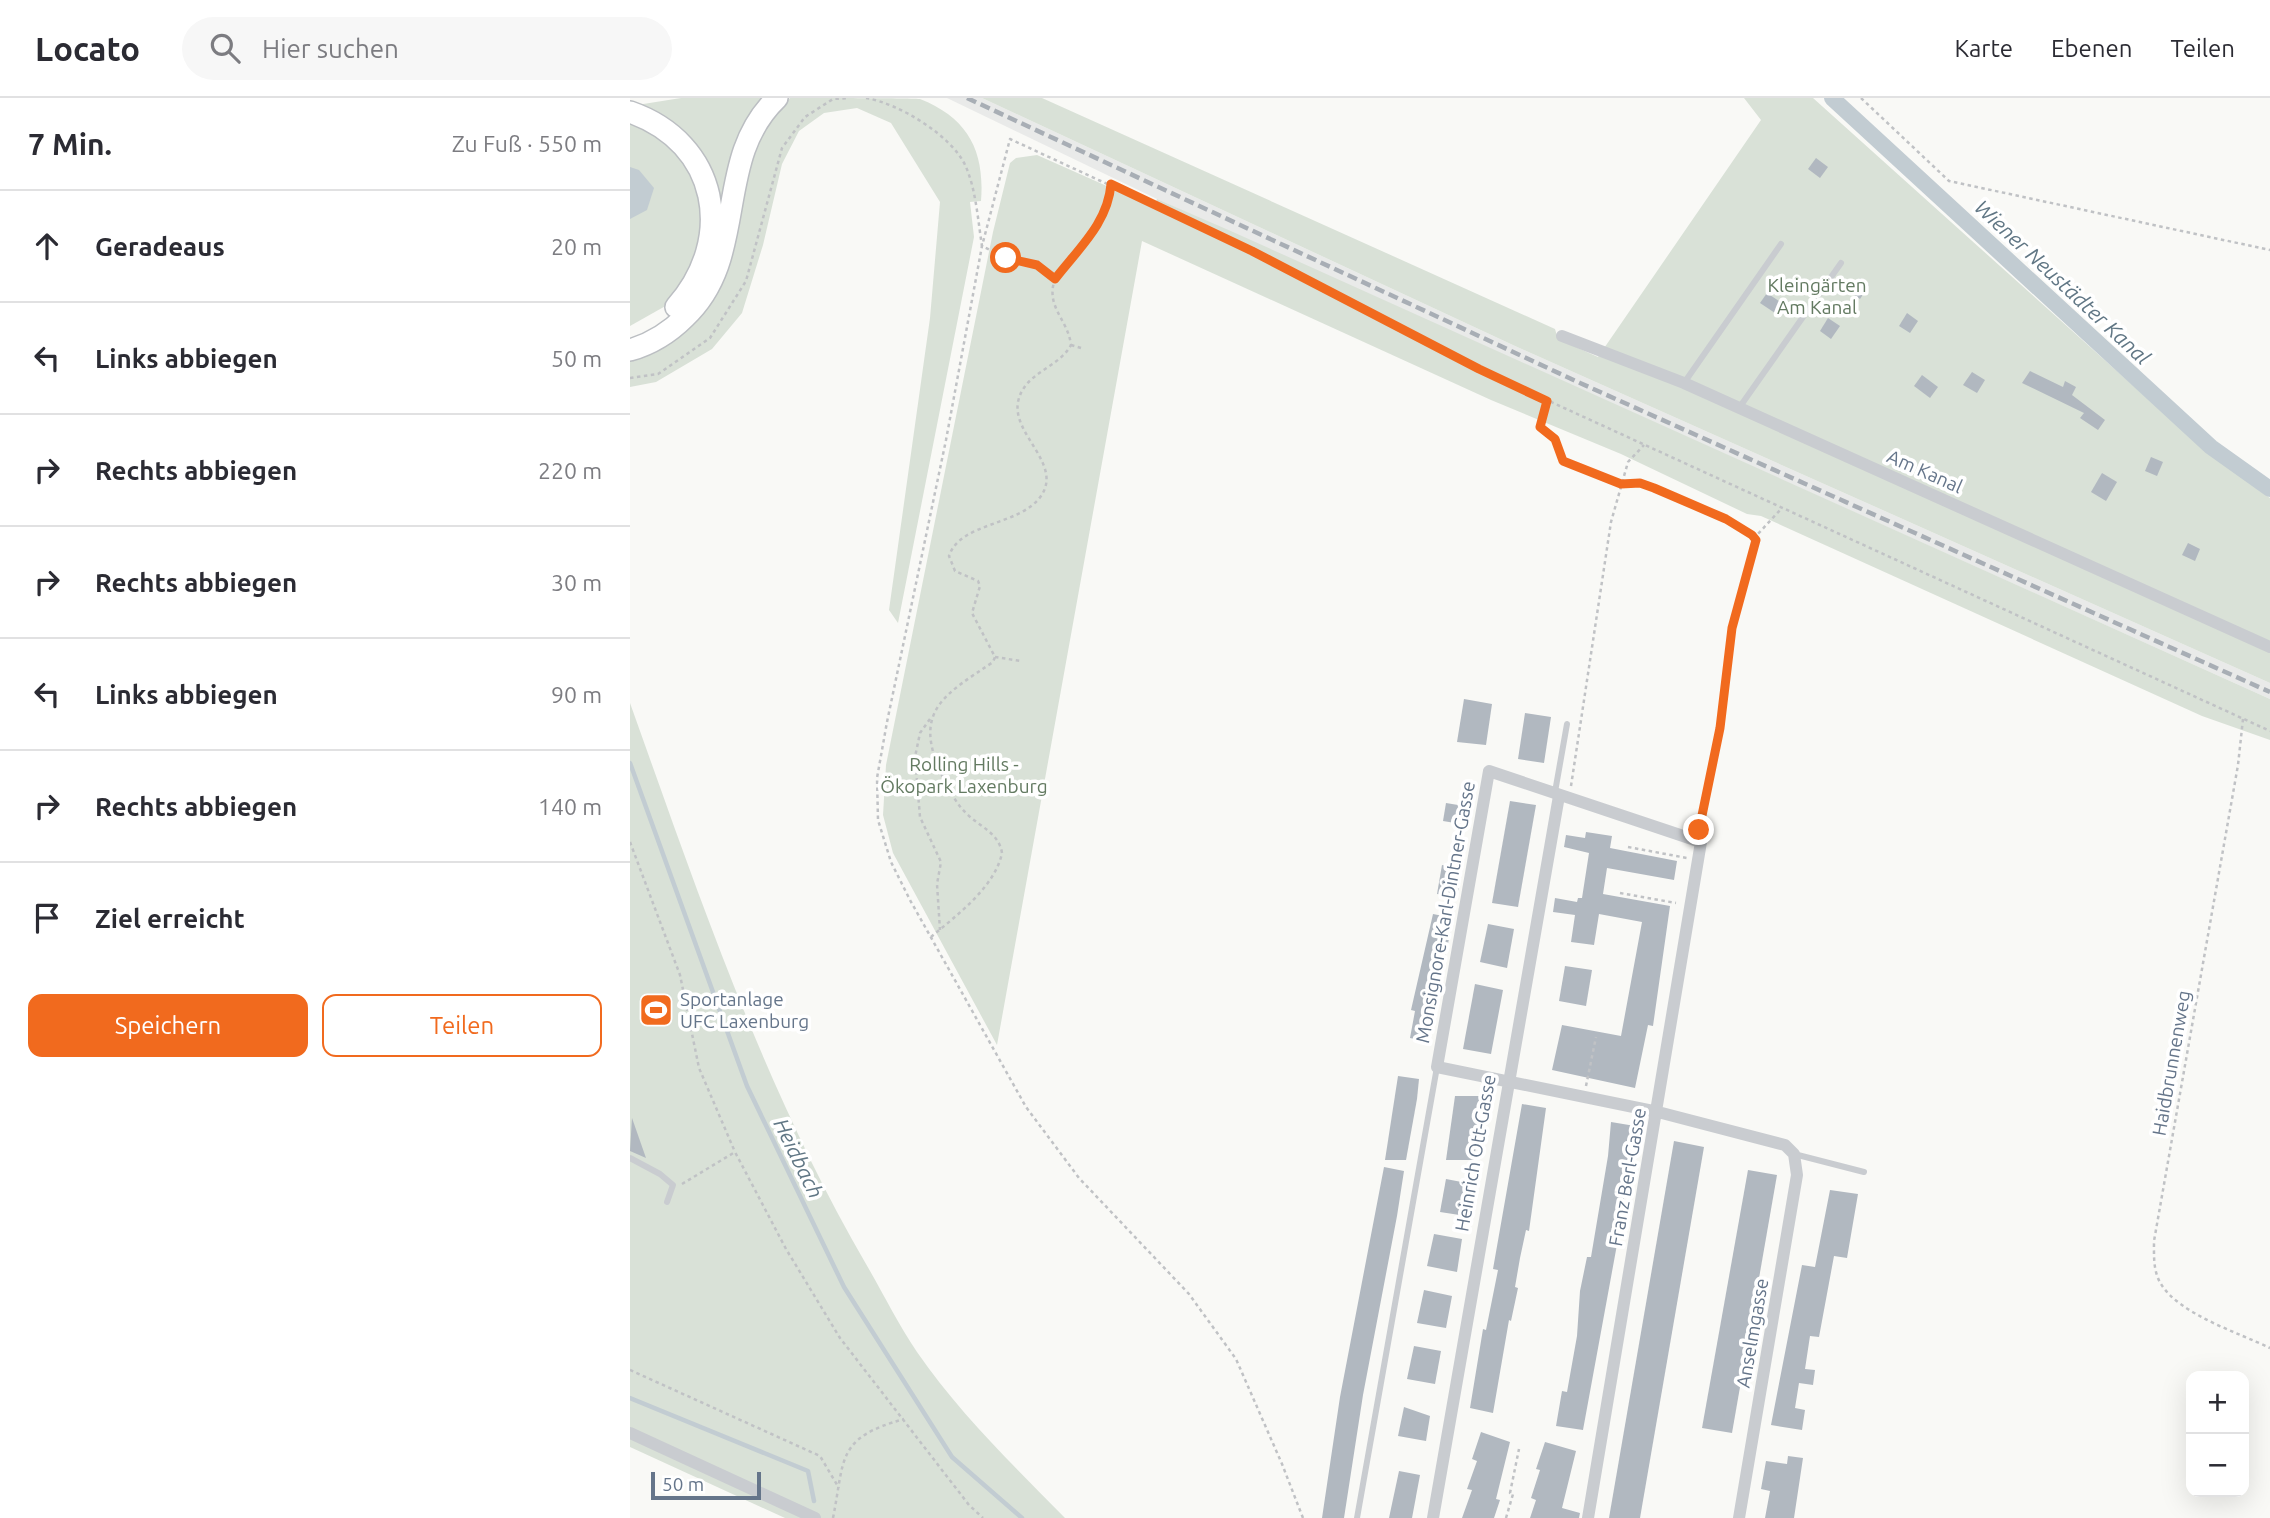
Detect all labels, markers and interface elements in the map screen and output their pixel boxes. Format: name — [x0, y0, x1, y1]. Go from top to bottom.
search box — [182, 17, 672, 80]
icon: search — [206, 29, 244, 67]
text: Locato — [35, 30, 140, 67]
text: Hier suchen — [262, 34, 399, 63]
text: Karte — [1954, 35, 2013, 62]
text: Ebenen — [2051, 35, 2132, 62]
text: Teilen — [2170, 35, 2235, 62]
text: 7 Min. — [28, 127, 112, 161]
text: Zu Fuß · 550 m — [452, 131, 602, 156]
water label: Wiener Neustädter Kanal — [1971, 195, 2155, 369]
icon: ahead — [28, 227, 66, 265]
text: Geradeaus — [95, 232, 225, 261]
text: 20 m — [551, 234, 602, 259]
route start — [990, 242, 1021, 273]
park label: Kleingärten Am Kanal — [1767, 274, 1867, 318]
icon: left — [28, 339, 66, 377]
text: Links abbiegen — [95, 344, 278, 373]
text: 50 m — [551, 346, 602, 371]
street label: Am Kanal — [1884, 445, 1966, 497]
icon: right — [28, 451, 66, 489]
text: Rechts abbiegen — [95, 456, 297, 485]
text: 220 m — [538, 458, 602, 483]
icon: right — [28, 563, 66, 601]
text: Rechts abbiegen — [95, 568, 297, 597]
text: 30 m — [551, 570, 602, 595]
icon: left — [28, 675, 66, 713]
text: Links abbiegen — [95, 680, 278, 709]
text: 90 m — [551, 682, 602, 707]
park label: Rolling Hills - Ökopark Laxenburg — [880, 753, 1048, 797]
street label: Monsignore-Karl-Dintner-Gasse — [1411, 779, 1479, 1045]
icon: right — [28, 787, 66, 825]
text: Rechts abbiegen — [95, 792, 297, 821]
text: 140 m — [538, 794, 602, 819]
route end — [1683, 814, 1714, 845]
icon: arrive — [28, 899, 66, 937]
text: Ziel erreicht — [95, 904, 245, 933]
place label: Sportanlage UFC Laxenburg — [680, 988, 809, 1032]
street label: Haidbrunnenweg — [2147, 989, 2195, 1137]
sports icon: Sportanlage UFC Laxenburg — [637, 991, 675, 1029]
button: Speichern — [28, 994, 308, 1057]
button: Teilen — [322, 994, 602, 1057]
street label: Heinrich Ott-Gasse — [1450, 1073, 1500, 1233]
street label: Franz Berl-Gasse — [1604, 1106, 1650, 1248]
water label: Heidbach — [769, 1114, 829, 1202]
street label: Anselmgasse — [1732, 1276, 1772, 1390]
map controls — [2186, 1371, 2249, 1497]
button: + — [2186, 1371, 2249, 1434]
button: − — [2186, 1434, 2249, 1497]
scale bar — [651, 1469, 761, 1501]
text: 50 m — [662, 1473, 704, 1495]

